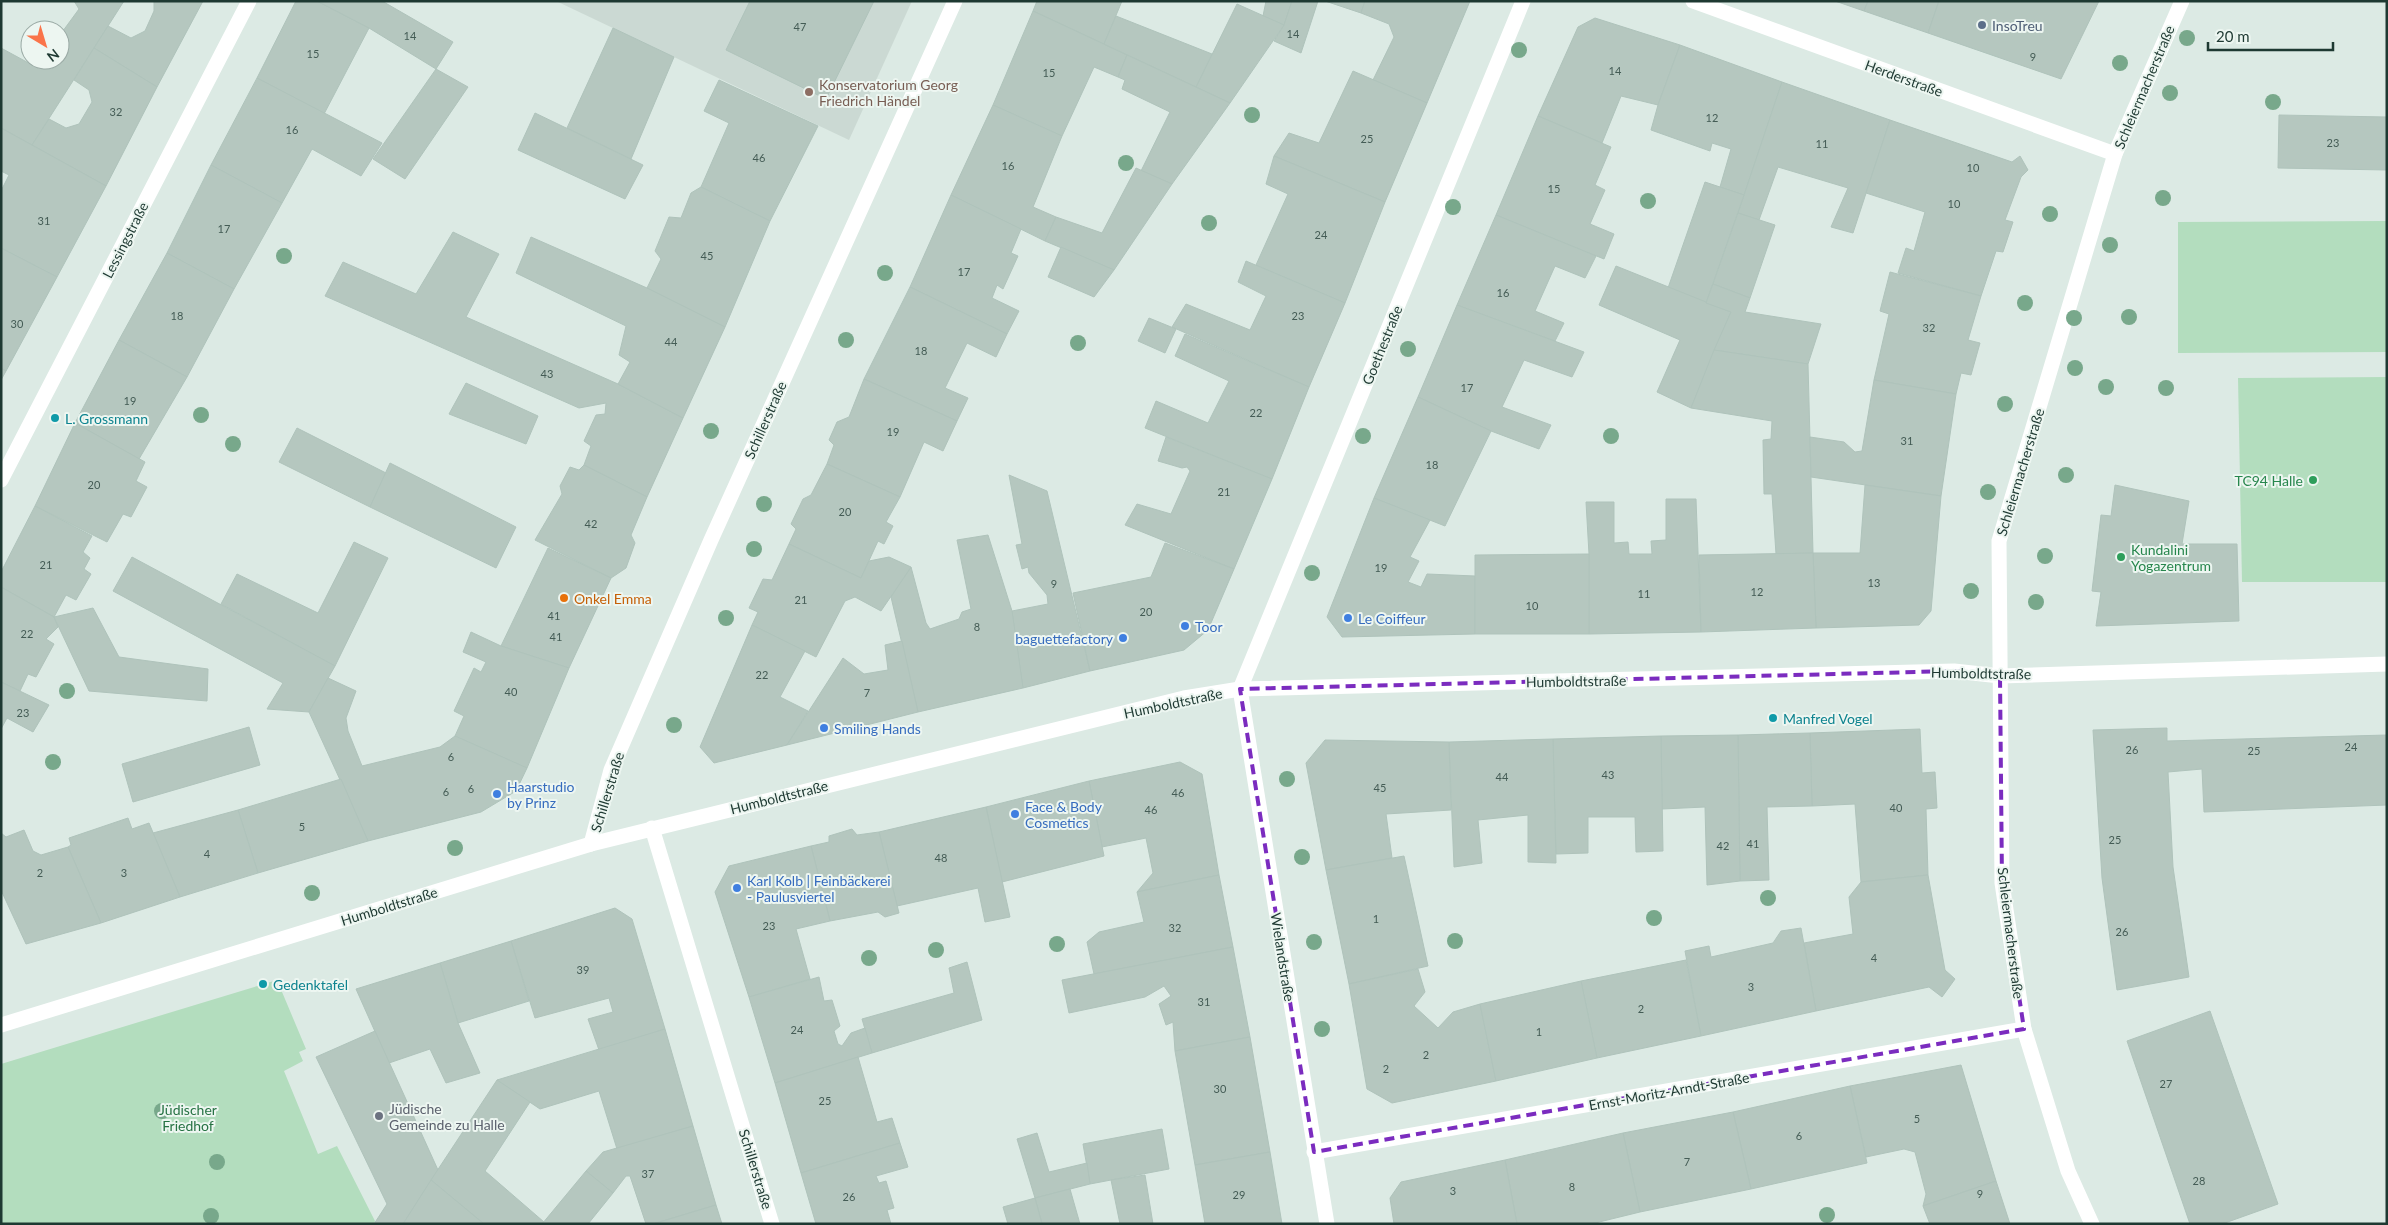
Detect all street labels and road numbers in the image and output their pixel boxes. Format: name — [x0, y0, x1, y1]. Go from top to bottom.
street label: Schleiermacherstraße — [2110, 23, 2178, 151]
street label: Herderstraße — [1863, 56, 1945, 100]
street label: Lessingstraße — [99, 199, 151, 281]
street label: Goethestraße — [1358, 303, 1406, 387]
street label: Schillerstraße — [740, 379, 790, 461]
street label: Schleiermacherstraße — [1992, 406, 2048, 538]
street label: Humboldtstraße — [1931, 664, 2031, 682]
street label: Humboldtstraße — [1526, 672, 1626, 690]
street label: Humboldtstraße — [1122, 684, 1224, 722]
street label: Schillerstraße — [587, 750, 627, 834]
street label: Humboldtstraße — [728, 777, 830, 817]
street label: Schleiermacherstraße — [1994, 866, 2028, 1000]
street label: Humboldtstraße — [339, 883, 439, 929]
street label: Wielandstraße — [1268, 911, 1298, 1003]
street label: Ernst-Moritz-Arndt-Straße — [1587, 1068, 1751, 1114]
street label: Schillerstraße — [736, 1127, 776, 1211]

